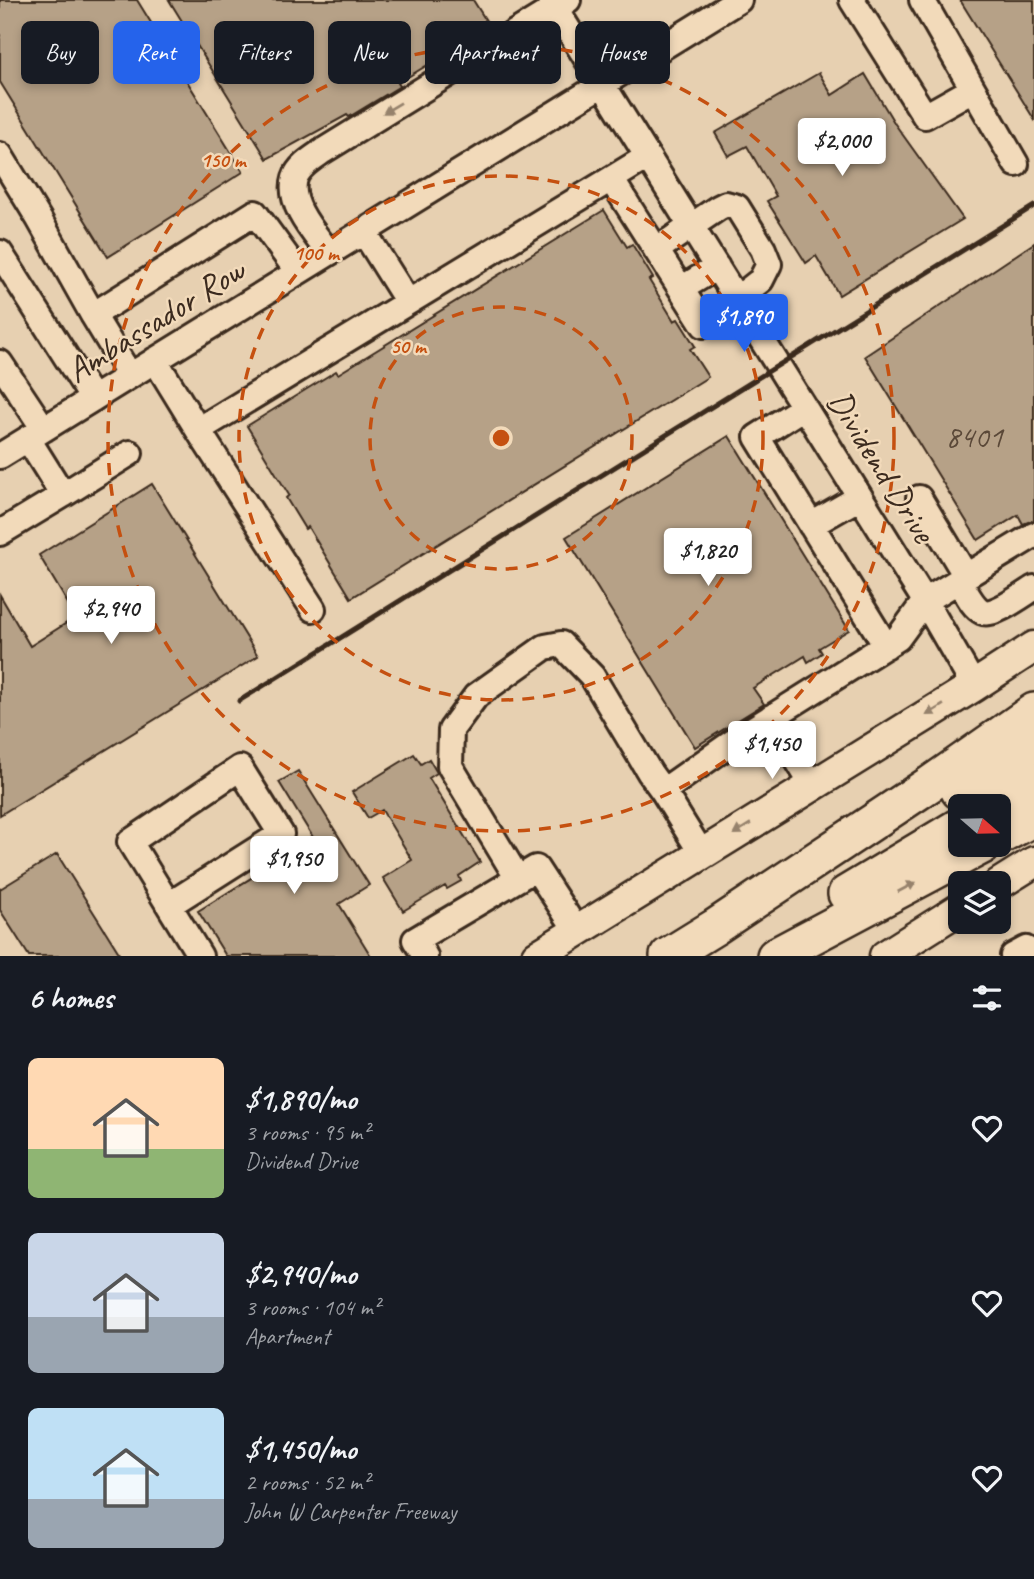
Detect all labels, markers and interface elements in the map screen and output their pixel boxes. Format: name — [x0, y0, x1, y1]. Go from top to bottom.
chip: Buy — [21, 21, 99, 84]
chip: Rent — [113, 21, 200, 84]
chip: Filters — [214, 21, 314, 84]
chip: New — [328, 21, 411, 84]
chip: Apartment — [425, 21, 561, 84]
chip: House — [575, 21, 670, 84]
one-way arrow — [383, 102, 402, 114]
pin: $2,000 — [785, 118, 899, 178]
text: $2,000 — [814, 126, 870, 155]
text: 150 m — [200, 147, 248, 173]
text: 100 m — [293, 240, 341, 266]
street label: Ambassador Row — [58, 246, 255, 393]
pin: $1,890 — [687, 294, 801, 354]
text: $1,890 — [716, 302, 772, 331]
text: 50 m — [390, 333, 428, 359]
street label: Dividend Drive — [817, 382, 947, 553]
house number: 8401 — [945, 416, 1004, 457]
centre of rings — [489, 426, 513, 450]
pin: $1,820 — [651, 528, 765, 588]
text: $1,820 — [680, 536, 736, 565]
pin: $2,940 — [54, 586, 168, 646]
text: $2,940 — [83, 594, 139, 623]
one-way arrow — [926, 703, 945, 716]
pin: $1,450 — [715, 722, 829, 781]
text: $1,450 — [744, 729, 800, 758]
north arrow — [948, 794, 1012, 858]
map controls — [948, 794, 1011, 934]
one-way arrow — [732, 823, 751, 836]
pin: $1,950 — [237, 836, 351, 896]
text: $1,950 — [266, 844, 322, 873]
button: layers — [948, 871, 1011, 934]
one-way arrow — [897, 881, 917, 892]
text: 6 homes — [28, 979, 113, 1017]
icon: filters — [968, 979, 1006, 1017]
text: $1,890/mo — [245, 1080, 357, 1118]
icon: home — [84, 1086, 168, 1170]
icon: heart — [968, 1109, 1006, 1147]
text: 3 rooms · 95 m² — [245, 1118, 369, 1147]
text: Dividend Drive — [245, 1147, 358, 1176]
text: $2,940/mo — [245, 1255, 357, 1293]
icon: home — [84, 1261, 168, 1345]
icon: heart — [968, 1284, 1006, 1322]
text: 3 rooms · 104 m² — [245, 1293, 380, 1322]
text: Apartment — [245, 1322, 330, 1351]
text: $1,450/mo — [245, 1430, 356, 1468]
icon: home — [84, 1436, 168, 1520]
icon: heart — [968, 1459, 1006, 1497]
text: 2 rooms · 52 m² — [245, 1468, 369, 1497]
text: John W Carpenter Freeway — [245, 1497, 456, 1526]

